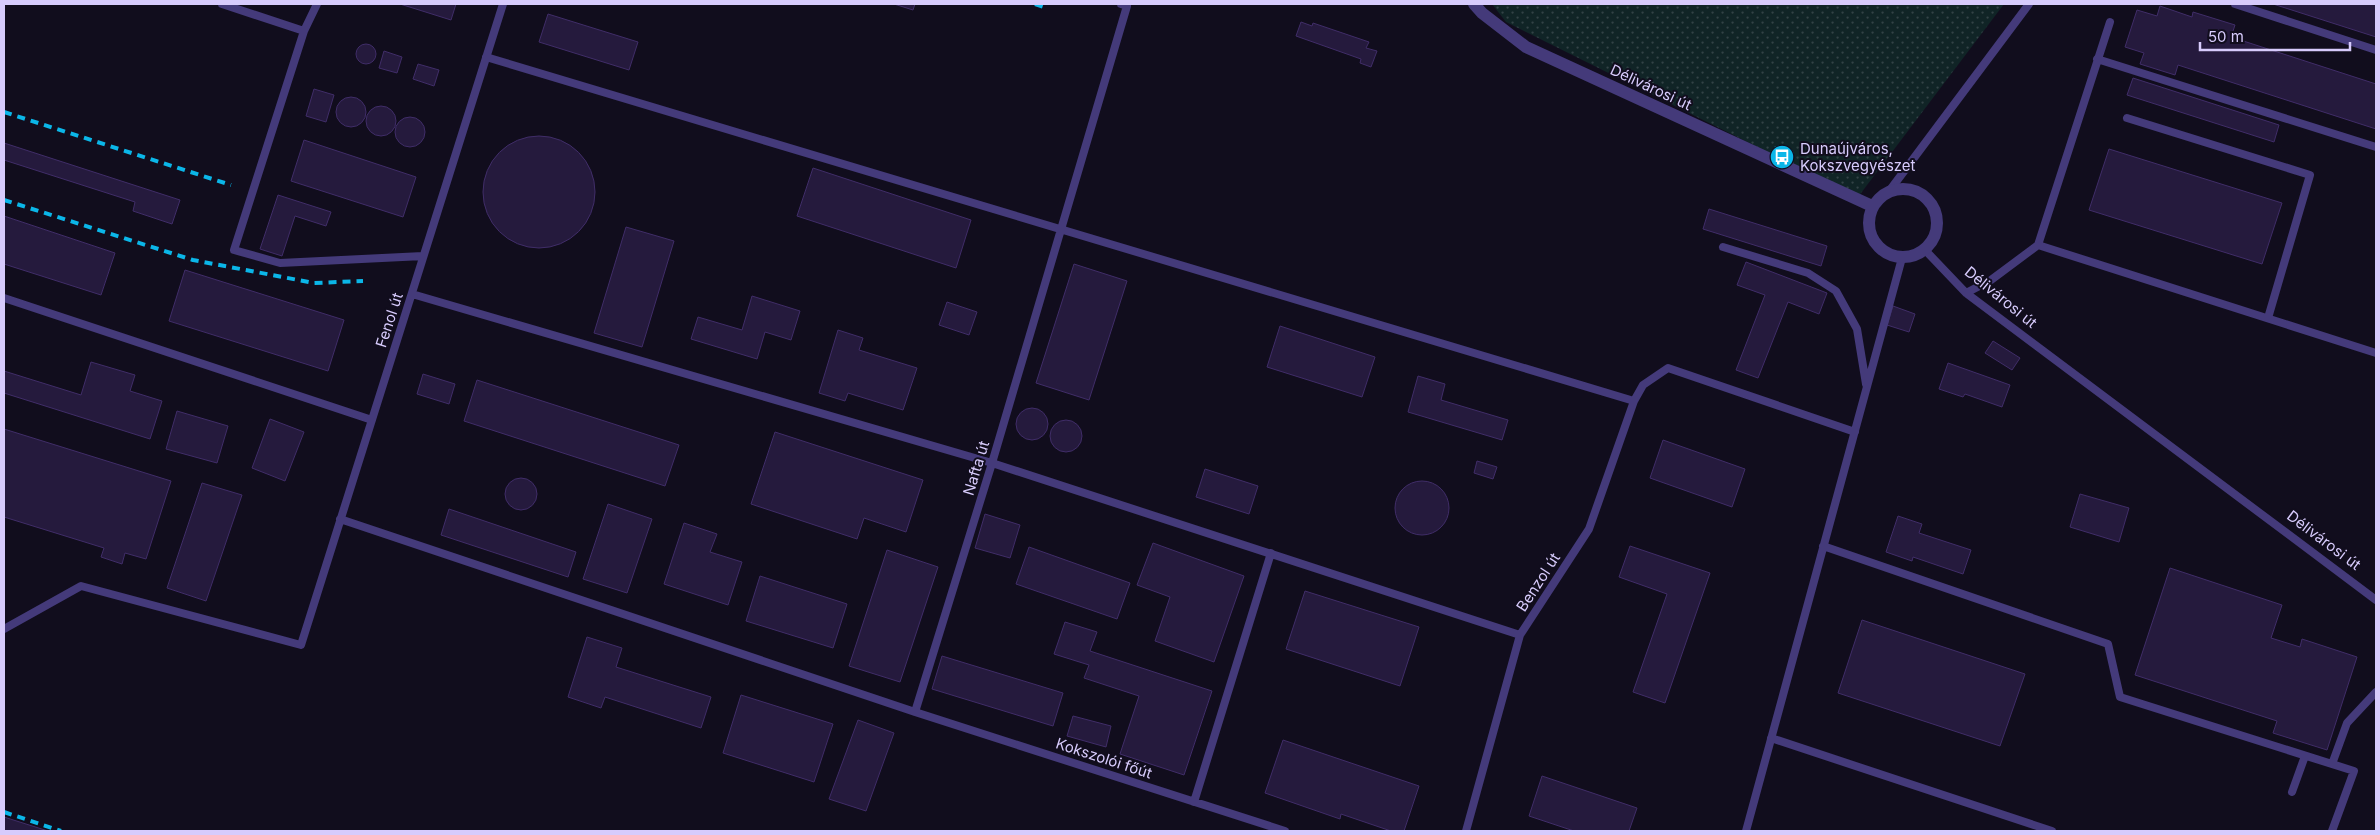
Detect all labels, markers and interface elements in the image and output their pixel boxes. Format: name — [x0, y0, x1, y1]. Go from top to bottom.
scale bar — [2200, 20, 2350, 52]
text: 50 m — [2208, 27, 2244, 46]
street label: Délivárosi út — [1607, 60, 1695, 114]
place label: Dunaújváros, Kokszvegyészet — [1800, 139, 1916, 175]
bus stop icon: Dunaújváros, Kokszvegyészet — [1769, 144, 1795, 170]
street label: Délivárosi út — [1961, 262, 2041, 332]
street label: Fenol út — [371, 290, 407, 350]
street label: Nafta út — [959, 438, 993, 498]
street label: Délivárosi út — [2283, 506, 2365, 574]
street label: Benzol út — [1512, 549, 1564, 615]
street label: Kokszolói főút — [1053, 734, 1155, 783]

